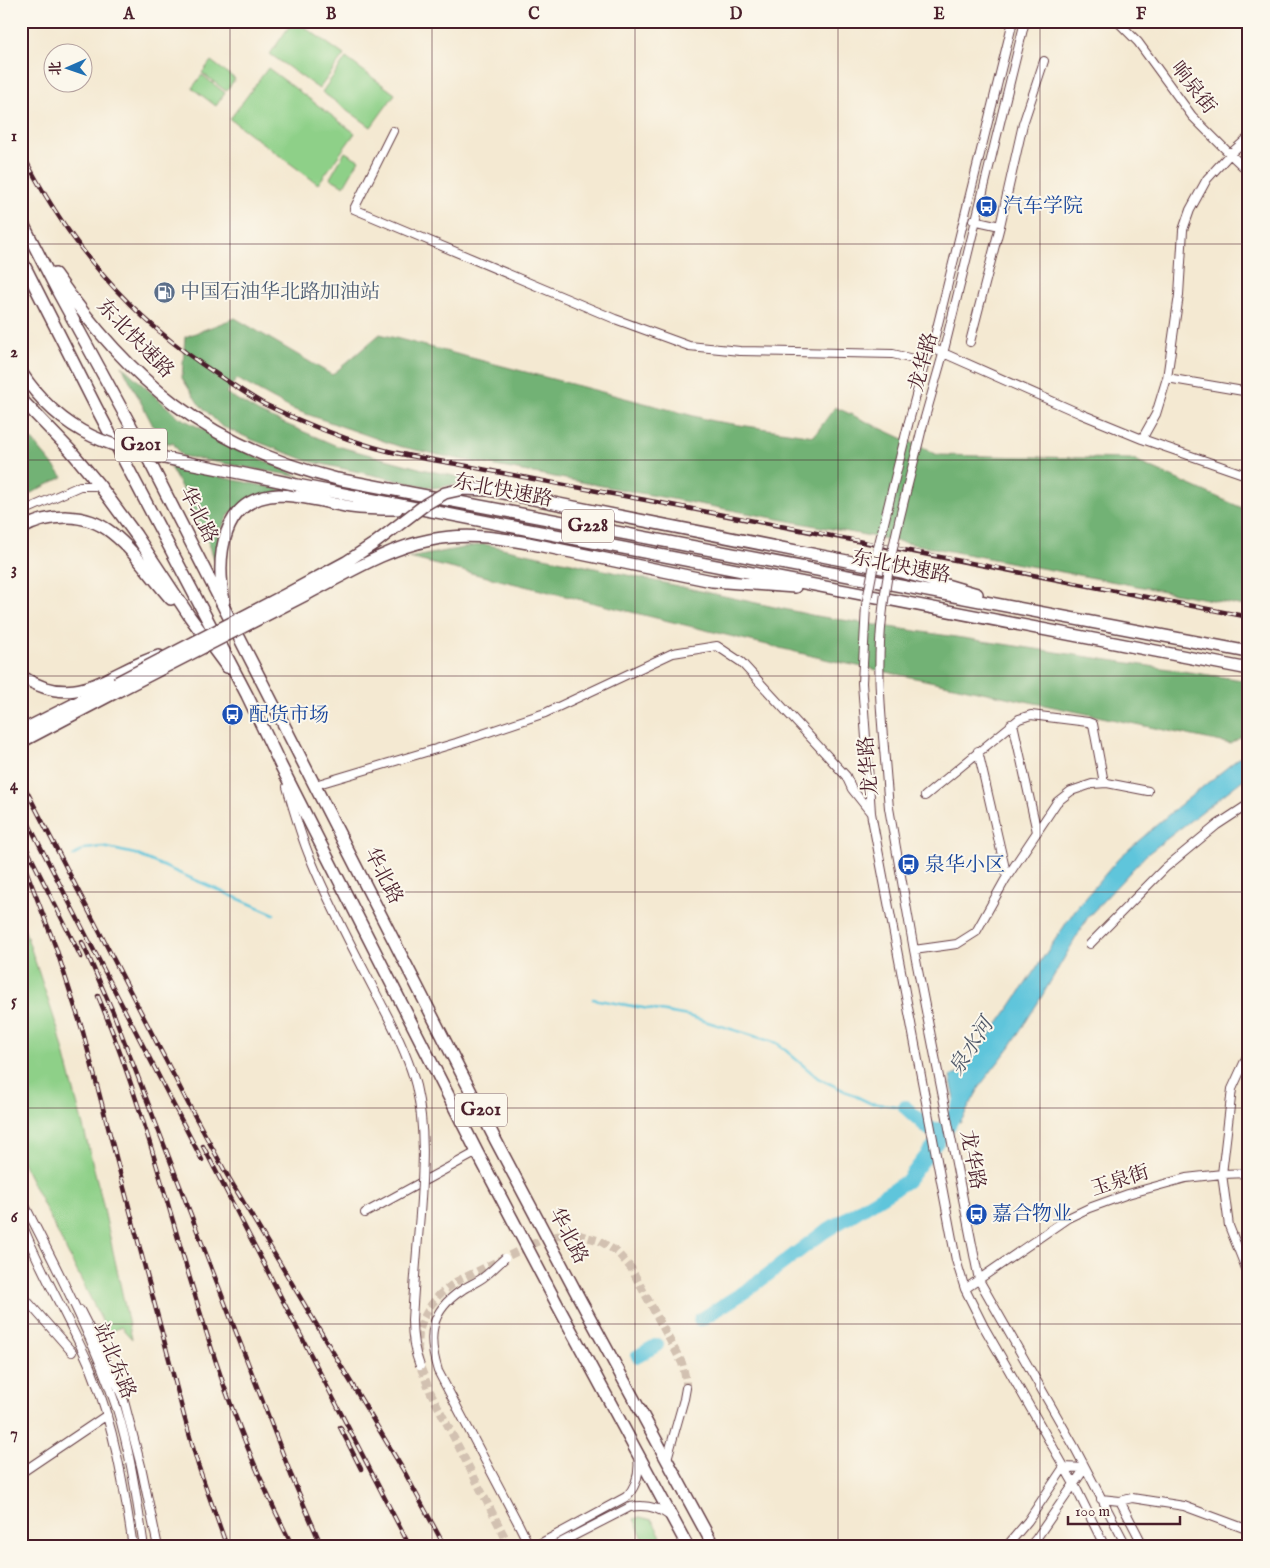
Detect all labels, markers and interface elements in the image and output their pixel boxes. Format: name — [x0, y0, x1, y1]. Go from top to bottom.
text: A — [123, 5, 136, 25]
text: B — [326, 5, 337, 25]
text: C — [528, 5, 540, 25]
text: D — [730, 5, 743, 25]
text: E — [933, 5, 945, 25]
text: F — [1136, 5, 1147, 25]
north arrow — [42, 42, 92, 92]
street label: 响泉街 — [1165, 57, 1221, 119]
text: 北 — [47, 61, 65, 76]
text: 1 — [11, 127, 17, 147]
bus stop icon: 汽车学院 — [975, 194, 999, 218]
place label: 汽车学院 — [1003, 194, 1083, 219]
fuel station icon: 中国石油华北路加油站 — [152, 280, 176, 304]
place label: 中国石油华北路加油站 — [180, 280, 380, 305]
street label: 东北快速路 — [91, 294, 179, 384]
street label: 龙华路 — [904, 330, 944, 394]
text: 2 — [10, 343, 18, 363]
road number: G201 — [115, 428, 167, 462]
street label: 东北快速路 — [452, 469, 554, 513]
street label: 华北路 — [173, 483, 223, 547]
road number: G228 — [562, 510, 614, 542]
street label: 东北快速路 — [850, 545, 952, 589]
text: 3 — [11, 560, 17, 580]
bus stop icon: 配货市场 — [221, 703, 245, 727]
place label: 配货市场 — [249, 703, 329, 728]
street label: 龙华路 — [854, 735, 884, 797]
text: 4 — [10, 776, 19, 796]
street label: 华北路 — [358, 844, 408, 908]
bus stop icon: 泉华小区 — [897, 853, 921, 877]
place label: 泉华小区 — [925, 853, 1005, 878]
text: 5 — [11, 992, 17, 1012]
water label: 泉水河 — [944, 1010, 1003, 1081]
road number: G201 — [455, 1094, 507, 1126]
street label: 龙华路 — [954, 1128, 990, 1192]
street label: 玉泉街 — [1088, 1160, 1152, 1202]
bus stop icon: 嘉合物业 — [964, 1202, 988, 1226]
place label: 嘉合物业 — [992, 1202, 1072, 1227]
street label: 华北路 — [543, 1204, 593, 1268]
text: 6 — [11, 1208, 19, 1228]
street label: 站北东路 — [87, 1319, 141, 1403]
text: 7 — [10, 1424, 18, 1444]
scale bar — [1068, 1493, 1180, 1525]
text: 100 m — [1075, 1502, 1111, 1521]

